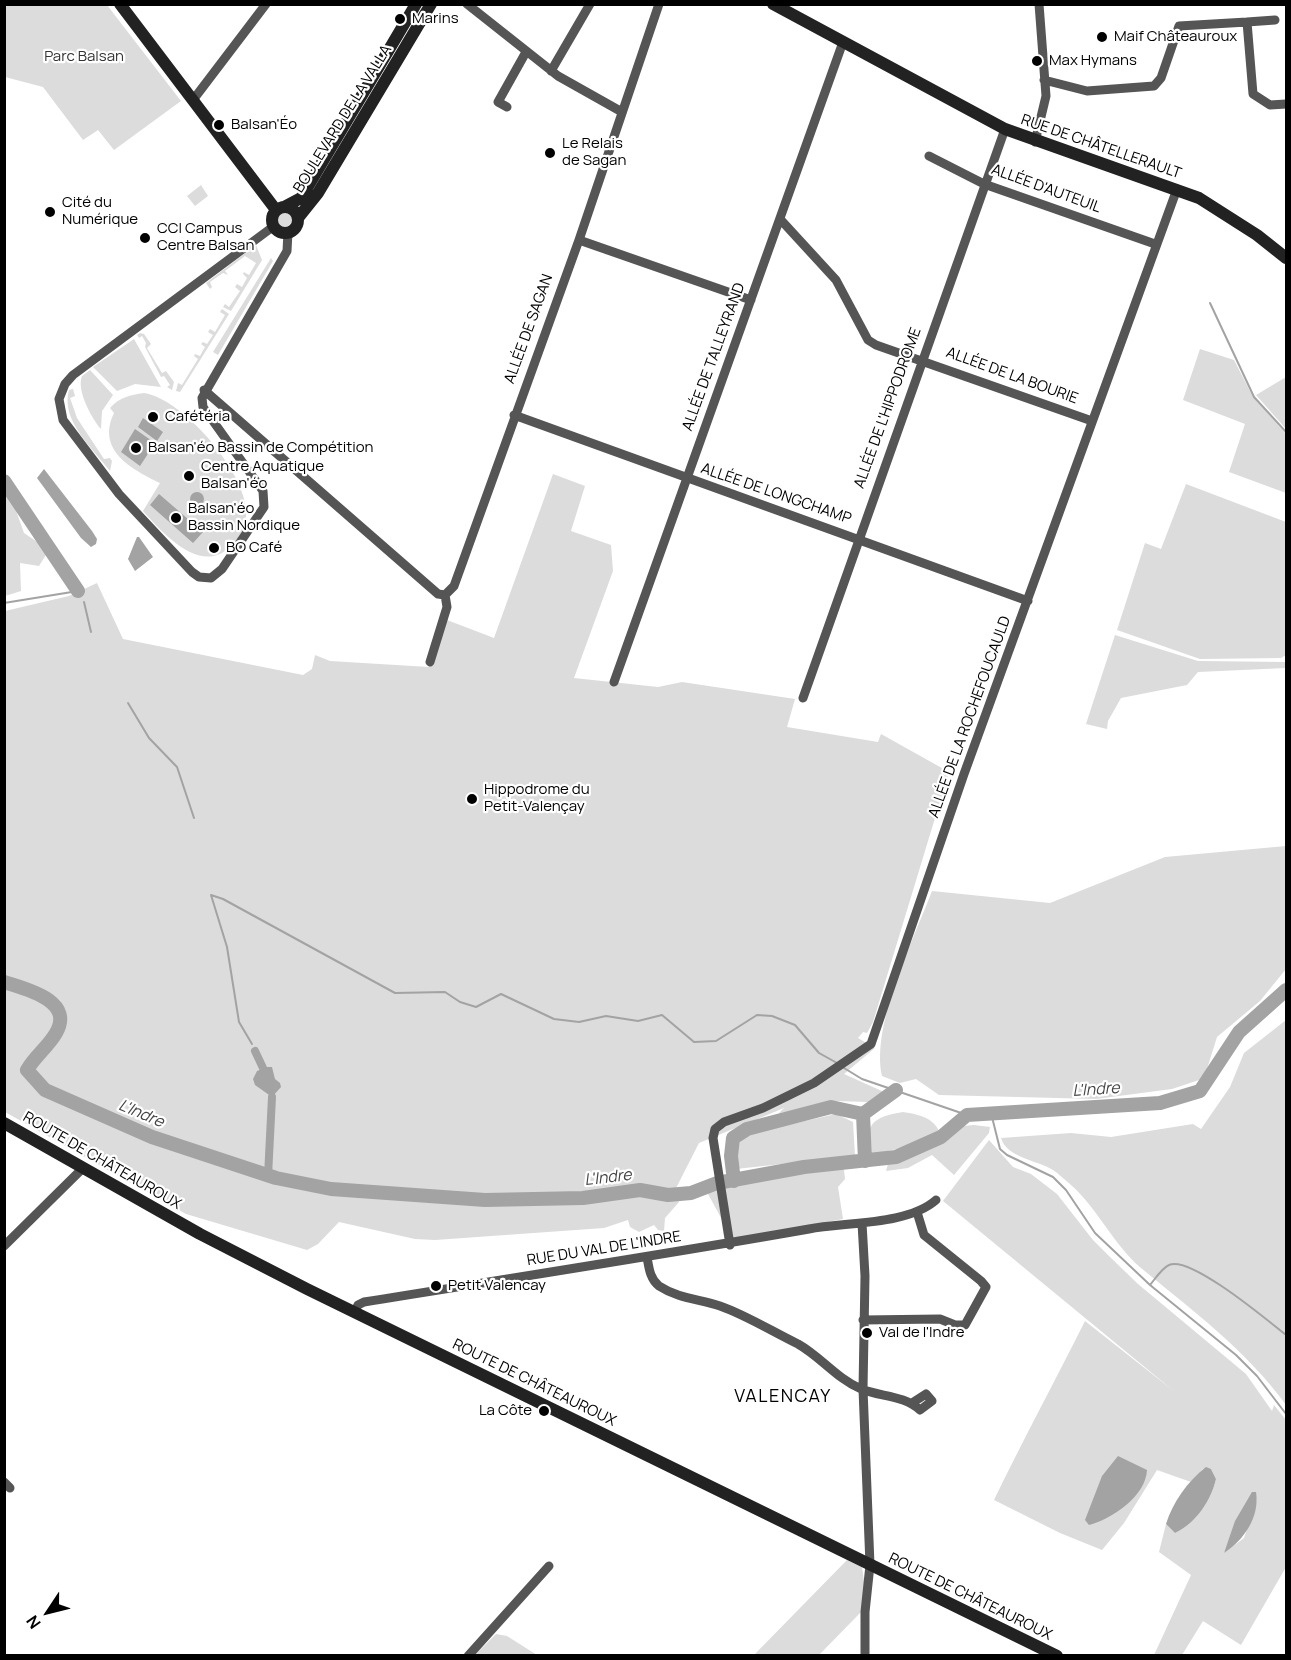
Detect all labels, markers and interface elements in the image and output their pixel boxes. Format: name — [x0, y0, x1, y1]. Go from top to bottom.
place label: Marins — [412, 10, 459, 28]
marker: Marins — [393, 12, 407, 26]
place label: Maif Châteauroux — [1114, 28, 1237, 46]
marker: Maif Châteauroux — [1095, 30, 1109, 44]
street label: BOULEVARD DE LA VALLA — [290, 42, 396, 196]
park label: Parc Balsan — [44, 48, 124, 66]
place label: Max Hymans — [1049, 52, 1137, 70]
marker: Max Hymans — [1030, 54, 1044, 68]
street label: RUE DE CHÂTELLERAULT — [1018, 111, 1184, 183]
place label: Balsan'Éo — [231, 116, 297, 134]
marker: Balsan'Éo — [212, 118, 226, 132]
place label: Le Relais de Sagan — [562, 135, 626, 170]
marker: Le Relais de Sagan — [543, 146, 557, 160]
street label: ALLÉE D'AUTEUIL — [989, 161, 1103, 217]
place label: Cité du Numérique — [62, 194, 138, 229]
marker: Cité du Numérique — [43, 205, 57, 219]
place label: CCI Campus Centre Balsan — [157, 220, 254, 255]
marker: CCI Campus Centre Balsan — [138, 231, 152, 245]
street label: ALLÉE DE SAGAN — [501, 272, 557, 386]
street label: ALLÉE DE TALLEYRAND — [679, 281, 749, 433]
street label: ALLÉE DE L'HIPPODROME — [850, 325, 926, 491]
street label: ALLÉE DE LA BOURIE — [944, 344, 1080, 408]
place label: Cafétéria — [165, 408, 230, 426]
marker: Cafétéria — [146, 410, 160, 424]
place label: Balsan'éo Bassin de Compétition — [148, 439, 374, 457]
marker: Balsan'éo Bassin de Compétition — [129, 441, 143, 455]
place label: Centre Aquatique Balsan'éo — [201, 458, 324, 493]
street label: ALLÉE DE LONGCHAMP — [698, 460, 854, 528]
marker: Centre Aquatique Balsan'éo — [182, 469, 196, 483]
place label: Balsan'éo Bassin Nordique — [188, 500, 300, 535]
marker: Balsan'éo Bassin Nordique — [169, 511, 183, 525]
place label: BO Café — [226, 539, 282, 557]
marker: BO Café — [207, 541, 221, 555]
street label: ALLÉE DE LA ROCHEFOUCAULD — [925, 614, 1015, 820]
place label: Hippodrome du Petit-Valençay — [484, 781, 590, 816]
marker: Hippodrome du Petit-Valençay — [465, 792, 479, 806]
water label: L'Indre — [1072, 1079, 1120, 1101]
water label: L'Indre — [115, 1096, 167, 1132]
street label: ROUTE DE CHÂTEAUROUX — [20, 1108, 184, 1214]
water label: L'Indre — [583, 1166, 633, 1190]
street label: RUE DU VAL DE L'INDRE — [526, 1228, 682, 1270]
place label: Petit Valencay — [448, 1277, 546, 1295]
marker: Petit Valencay — [429, 1279, 443, 1293]
place label: Val de l'Indre — [879, 1324, 964, 1342]
marker: Val de l'Indre — [860, 1326, 874, 1340]
street label: ROUTE DE CHÂTEAUROUX — [449, 1336, 619, 1430]
district label: VALENCAY — [734, 1386, 832, 1408]
place label: La Côte — [479, 1402, 532, 1420]
marker: La Côte — [537, 1404, 551, 1418]
street label: ROUTE DE CHÂTEAUROUX — [885, 1550, 1055, 1644]
north arrow — [18, 1582, 78, 1642]
text: N — [21, 1611, 46, 1633]

